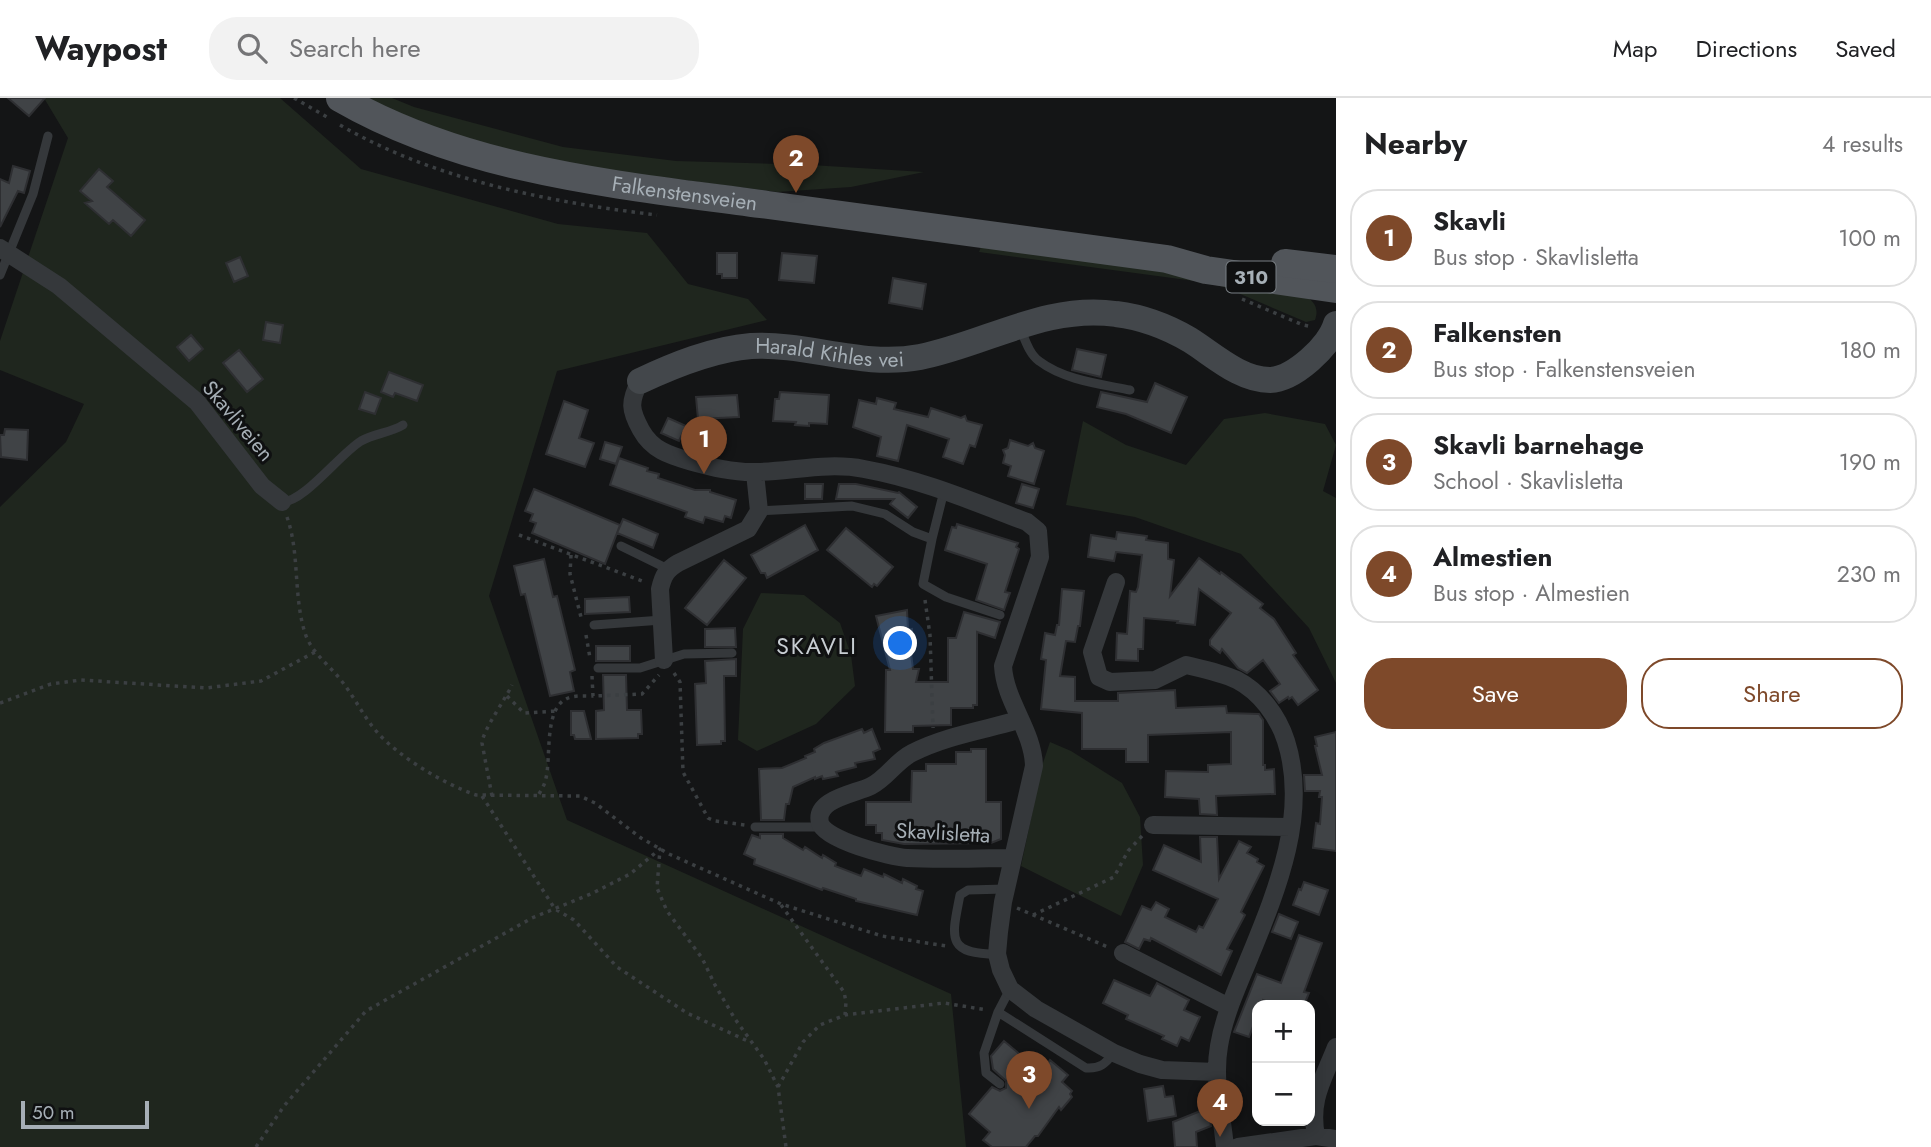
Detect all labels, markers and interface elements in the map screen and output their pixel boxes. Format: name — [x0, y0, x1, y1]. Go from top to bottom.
search box — [209, 17, 699, 80]
text: Waypost — [35, 25, 167, 72]
icon: search — [233, 29, 271, 67]
text: Search here — [289, 29, 421, 67]
text: Map — [1613, 31, 1658, 66]
text: Directions — [1696, 31, 1797, 66]
text: Saved — [1835, 31, 1896, 66]
text: Nearby — [1364, 122, 1467, 165]
text: 4 results — [1822, 127, 1903, 161]
pin: 2 — [773, 135, 819, 193]
street label: Falkenstensveien — [610, 169, 759, 218]
text: Skavli — [1433, 202, 1506, 240]
text: 1 — [1383, 221, 1395, 255]
text: 100 m — [1838, 221, 1901, 255]
text: Bus stop · Skavlisletta — [1433, 240, 1639, 274]
road number: 310 — [1226, 262, 1276, 293]
text: Falkensten — [1433, 314, 1562, 352]
street label: Harald Kihles vei — [755, 331, 905, 375]
text: 2 — [1381, 333, 1397, 367]
text: 180 m — [1839, 333, 1901, 367]
text: Bus stop · Falkenstensveien — [1433, 352, 1695, 386]
street label: Skavliveien — [195, 374, 281, 468]
pin: 1 — [681, 416, 727, 474]
text: Skavli barnehage — [1433, 426, 1644, 464]
text: 3 — [1382, 445, 1396, 479]
text: 190 m — [1839, 445, 1901, 479]
text: School · Skavlisletta — [1433, 464, 1623, 498]
text: Almestien — [1433, 538, 1553, 576]
text: 4 — [1381, 557, 1397, 591]
text: 230 m — [1837, 557, 1901, 591]
text: Bus stop · Almestien — [1433, 576, 1630, 610]
your location — [883, 626, 917, 660]
district label: SKAVLI — [776, 629, 858, 663]
button: Save — [1364, 658, 1627, 729]
button: Share — [1641, 658, 1903, 729]
street label: Skavlisletta — [895, 816, 991, 850]
map controls — [1252, 1000, 1315, 1126]
button: + — [1252, 1000, 1315, 1063]
pin: 3 — [1006, 1051, 1052, 1109]
button: − — [1252, 1063, 1315, 1126]
pin: 4 — [1197, 1079, 1243, 1137]
scale bar — [21, 1098, 149, 1130]
text: 50 m — [32, 1099, 75, 1126]

